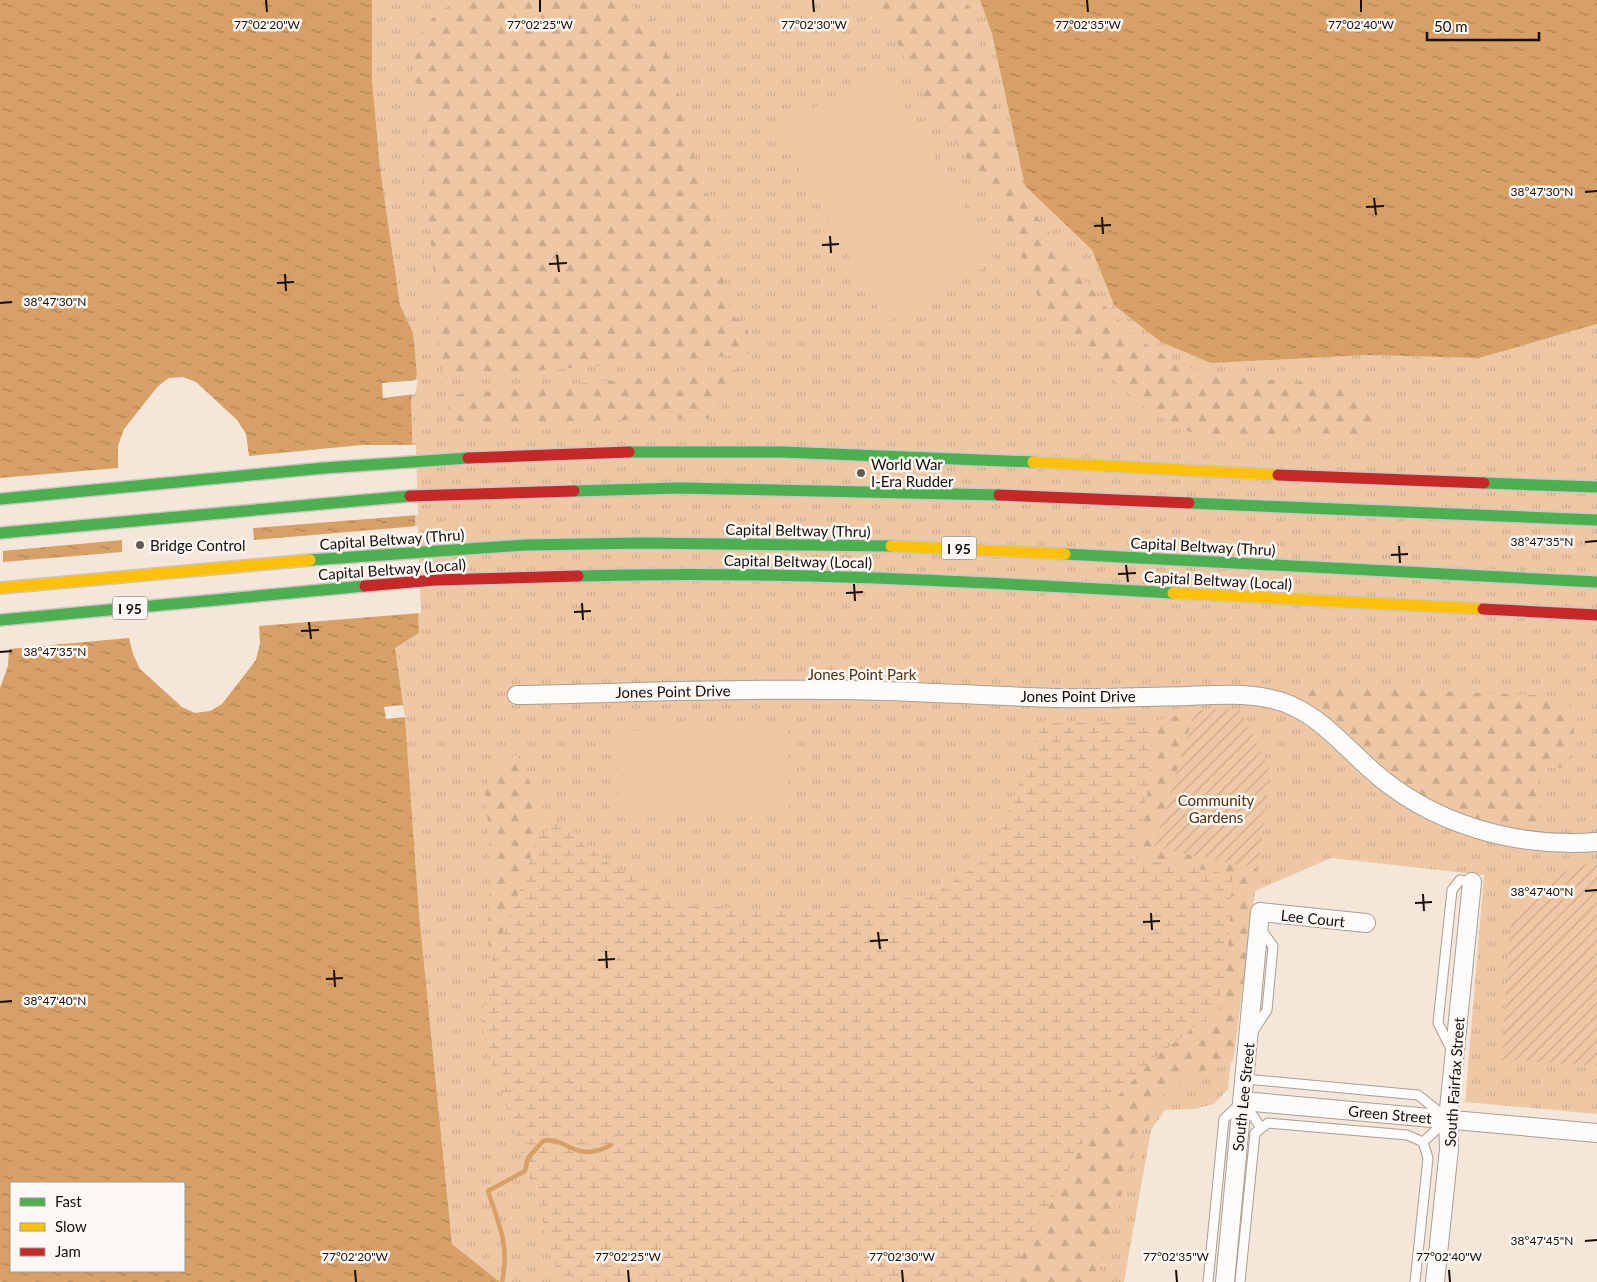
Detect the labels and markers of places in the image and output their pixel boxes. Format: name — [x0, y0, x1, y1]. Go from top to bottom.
place label: World War I-Era Rudder — [871, 455, 954, 490]
marker: World War I-Era Rudder — [855, 467, 867, 479]
place label: Bridge Control — [150, 536, 246, 554]
marker: Bridge Control — [134, 539, 146, 551]

